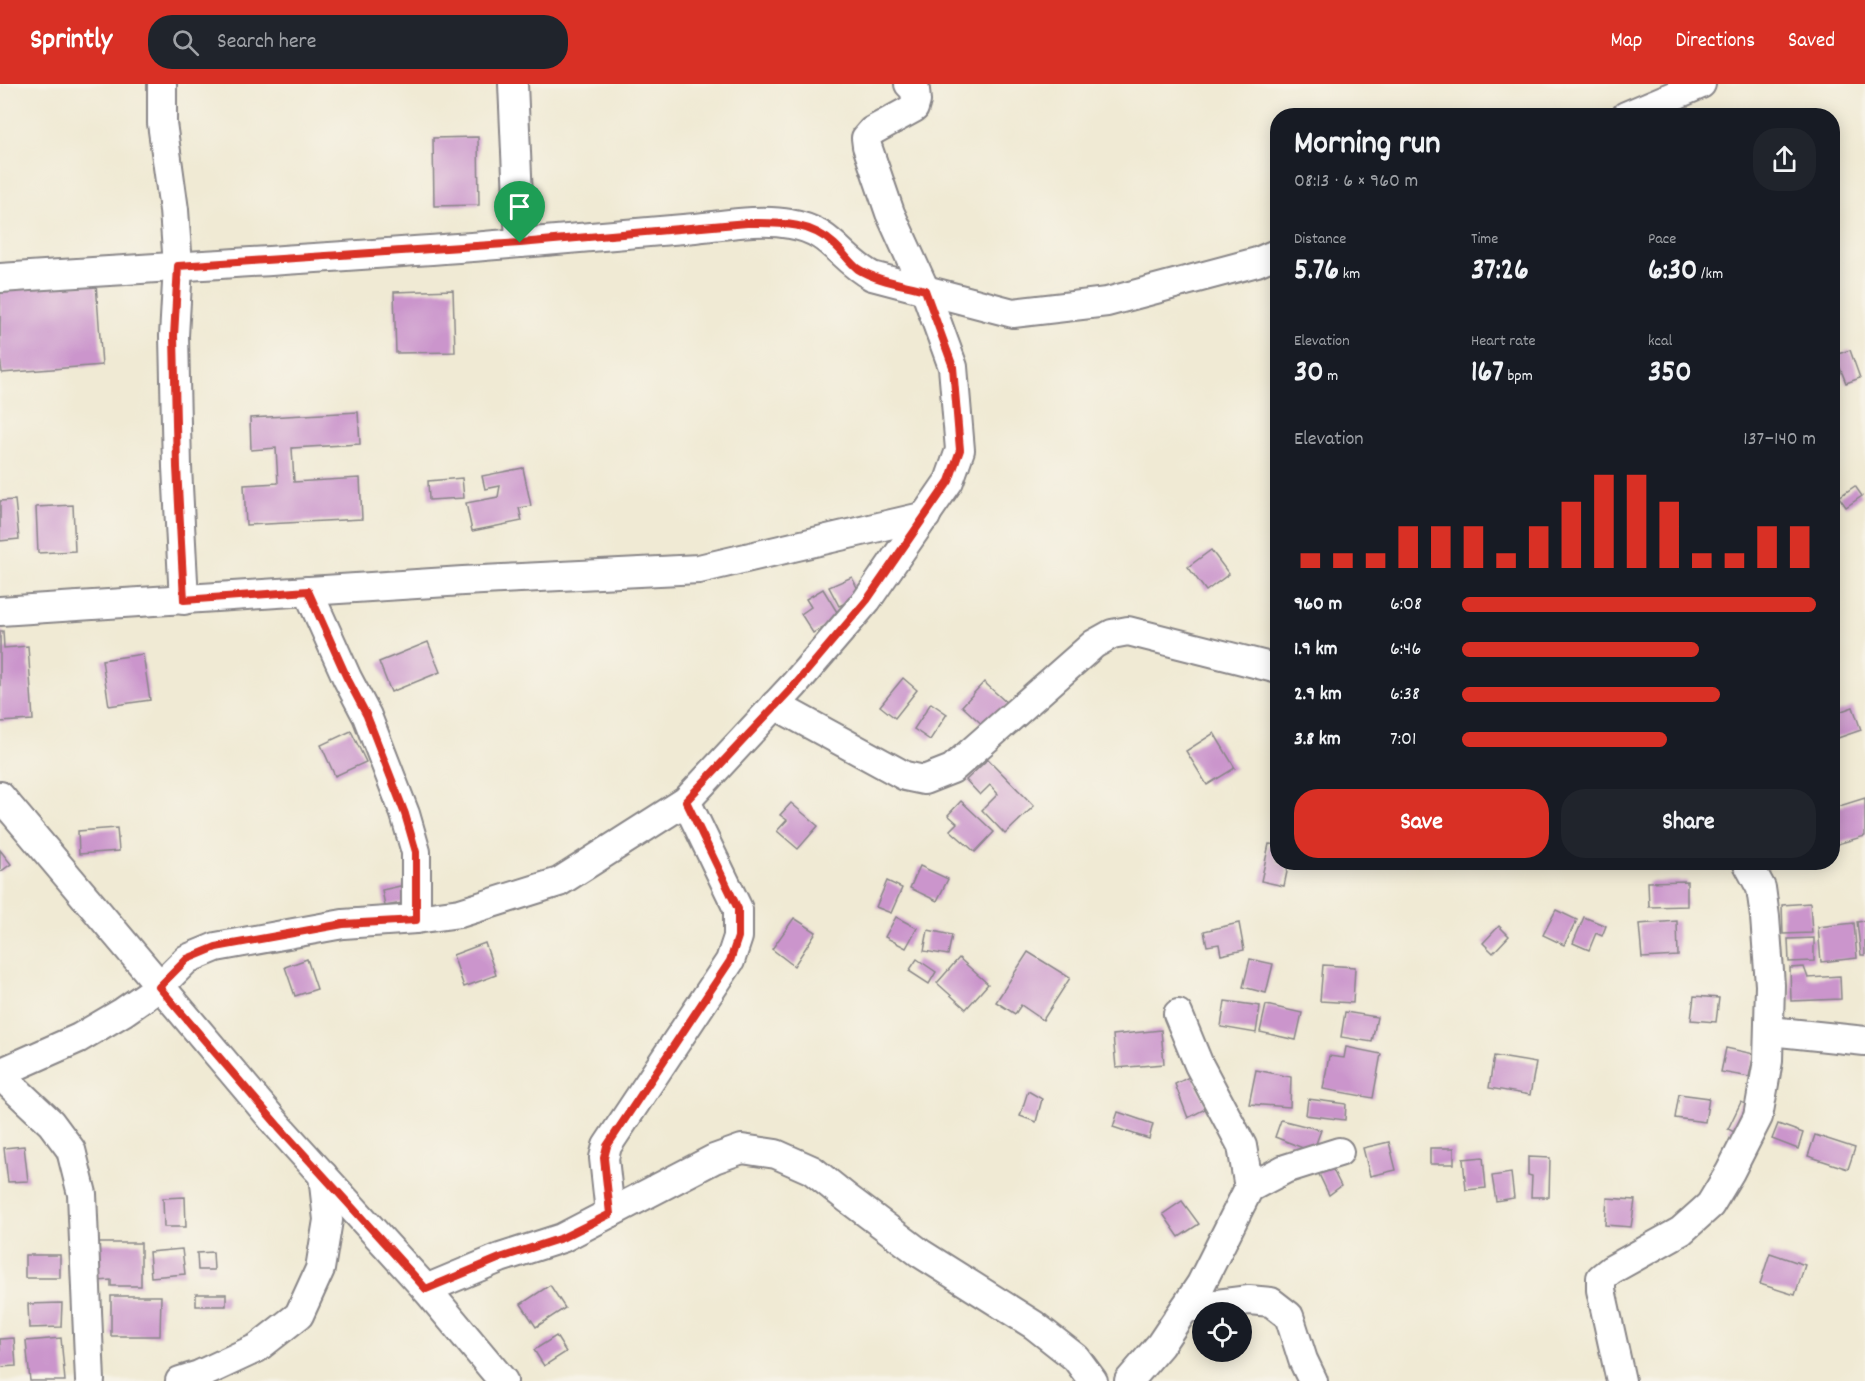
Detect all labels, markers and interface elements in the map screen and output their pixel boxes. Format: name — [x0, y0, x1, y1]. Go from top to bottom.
search box — [148, 15, 568, 69]
text: Sprintly — [30, 22, 112, 62]
icon: search — [169, 26, 202, 59]
text: Search here — [217, 27, 316, 58]
text: Map — [1611, 27, 1642, 57]
text: Directions — [1675, 27, 1755, 57]
text: Saved — [1788, 27, 1835, 57]
text: Morning run — [1294, 122, 1441, 169]
button: share — [1753, 128, 1816, 191]
text: 08:13 · 6 × 960 m — [1294, 168, 1418, 196]
pin — [494, 181, 545, 243]
icon: arrive — [503, 190, 536, 223]
text: Distance — [1294, 228, 1346, 251]
text: Time — [1471, 228, 1498, 251]
text: Pace — [1648, 228, 1676, 251]
text: 5.76 — [1294, 251, 1339, 294]
text: 37:26 — [1471, 251, 1529, 294]
text: 6:30 — [1648, 251, 1697, 294]
text: km — [1339, 263, 1360, 286]
text: /km — [1697, 263, 1723, 286]
text: Elevation — [1294, 330, 1350, 353]
text: Heart rate — [1471, 330, 1536, 353]
text: kcal — [1648, 330, 1672, 353]
text: 30 — [1294, 353, 1324, 396]
text: 167 — [1471, 353, 1504, 396]
text: 350 — [1648, 353, 1692, 396]
text: m — [1324, 365, 1338, 388]
text: bpm — [1504, 365, 1533, 388]
text: Elevation — [1294, 426, 1364, 454]
text: 137–140 m — [1743, 426, 1816, 454]
text: 960 m — [1294, 591, 1342, 619]
text: 6:08 — [1390, 591, 1422, 619]
text: 1.9 km — [1294, 636, 1337, 664]
text: 6:46 — [1390, 636, 1421, 664]
text: 2.9 km — [1294, 681, 1342, 709]
text: 6:38 — [1390, 681, 1420, 709]
text: 3.8 km — [1294, 726, 1341, 754]
text: 7:01 — [1390, 726, 1416, 754]
button: Save — [1294, 789, 1549, 858]
button: Share — [1561, 789, 1816, 858]
map controls — [1192, 1302, 1252, 1362]
button: locate — [1192, 1302, 1252, 1362]

